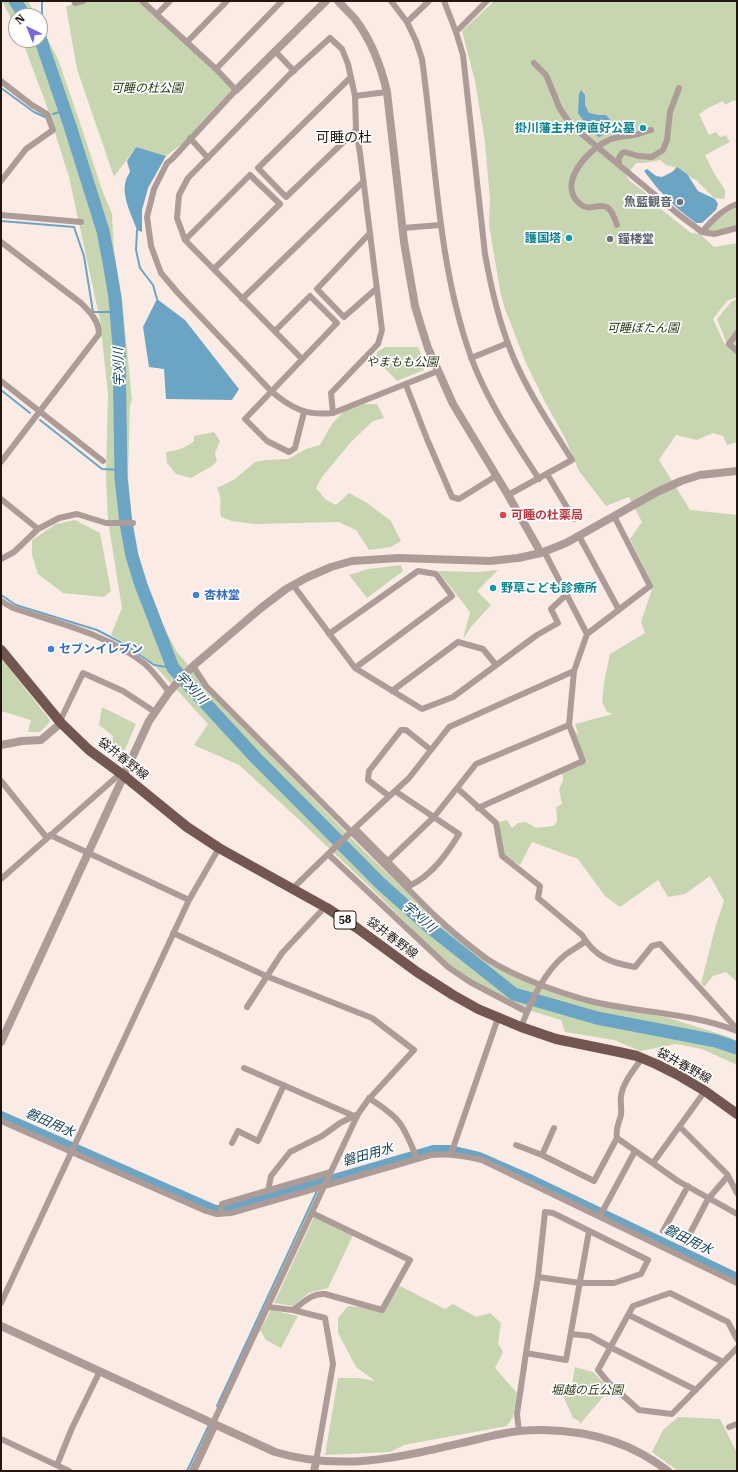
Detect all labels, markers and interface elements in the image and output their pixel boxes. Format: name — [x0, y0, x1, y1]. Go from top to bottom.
north arrow — [8, 8, 48, 48]
text: N — [13, 12, 28, 27]
park label: 可睡の杜公園 — [111, 81, 183, 95]
place label: 掛川藩主井伊直好公墓 — [515, 121, 635, 135]
marker: 掛川藩主井伊直好公墓 — [638, 123, 648, 133]
district label: 可睡の杜 — [316, 130, 372, 146]
place label: 魚藍観音 — [624, 195, 672, 209]
marker: 魚藍観音 — [675, 197, 685, 207]
place label: 護国塔 — [525, 231, 561, 245]
place label: 鐘楼堂 — [618, 232, 654, 246]
marker: 護国塔 — [564, 233, 574, 243]
marker: 鐘楼堂 — [605, 234, 615, 244]
park label: 可睡ぼたん園 — [607, 321, 679, 335]
water label: 宇刈川 — [111, 347, 127, 387]
park label: やまもも公園 — [366, 355, 438, 369]
place label: 可睡の杜薬局 — [511, 508, 583, 522]
marker: 可睡の杜薬局 — [498, 510, 508, 520]
place label: 野草こども診療所 — [501, 581, 597, 595]
marker: 野草こども診療所 — [488, 583, 498, 593]
place label: 杏林堂 — [204, 588, 240, 602]
marker: 杏林堂 — [191, 590, 201, 600]
place label: セブンイレブン — [59, 642, 143, 656]
marker: セブンイレブン — [46, 644, 56, 654]
water label: 宇刈川 — [172, 668, 210, 708]
street label: 袋井春野線 — [95, 735, 151, 783]
water label: 宇刈川 — [399, 898, 439, 936]
road number: 58 — [334, 911, 356, 929]
street label: 袋井春野線 — [364, 914, 420, 962]
street label: 袋井春野線 — [654, 1045, 714, 1087]
water label: 磐田用水 — [23, 1105, 77, 1141]
water label: 磐田用水 — [341, 1140, 395, 1170]
water label: 磐田用水 — [661, 1222, 715, 1258]
park label: 堀越の丘公園 — [551, 1383, 623, 1397]

